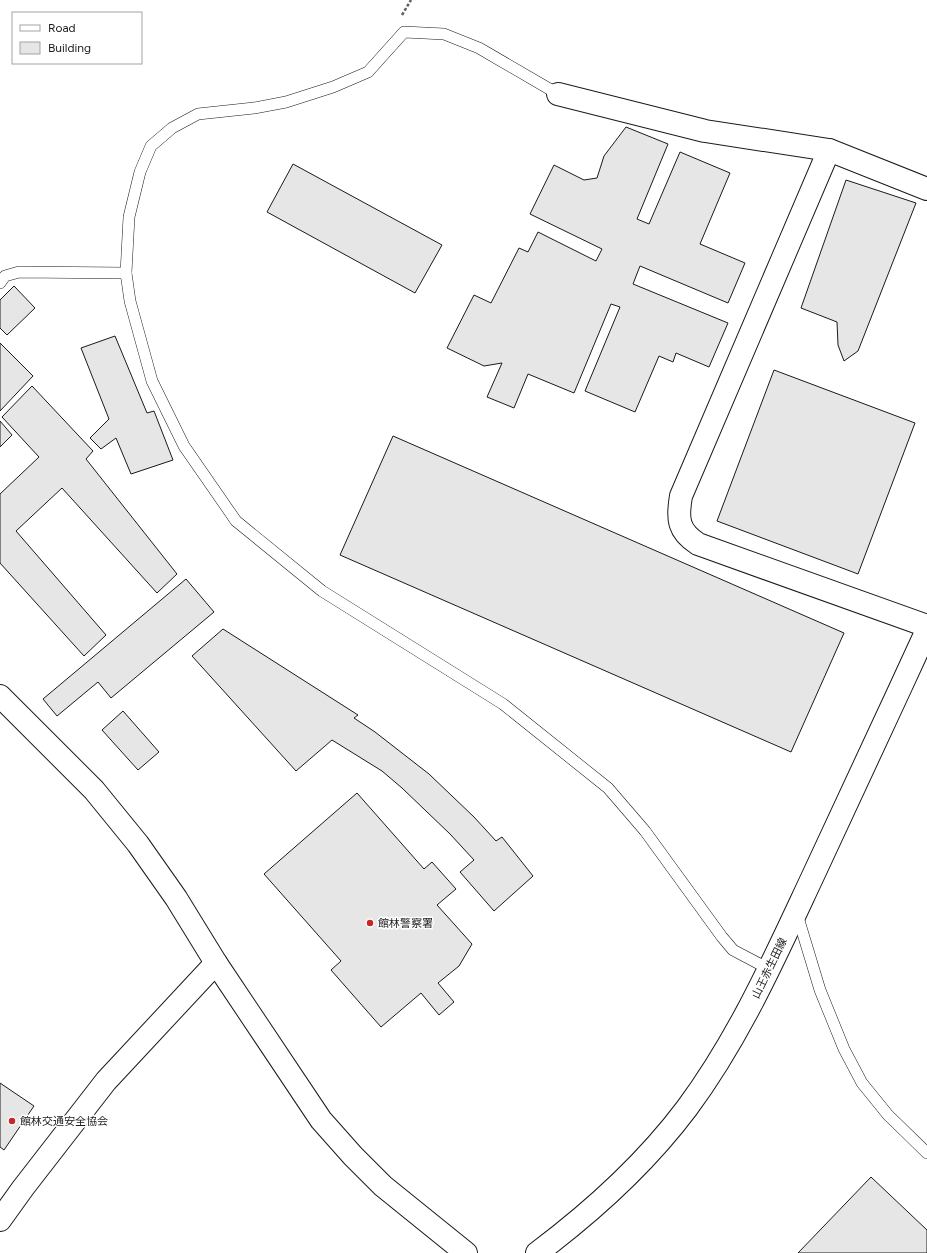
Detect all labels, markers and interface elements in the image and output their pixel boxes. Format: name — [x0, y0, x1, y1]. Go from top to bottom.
legend — [12, 12, 142, 64]
text: Road — [48, 21, 76, 35]
text: Building — [48, 41, 91, 55]
place label: 館林警察署 — [378, 917, 433, 930]
marker: 館林警察署 — [365, 918, 375, 928]
street label: 山王赤生田線 — [749, 936, 790, 1001]
place label: 館林交通安全協会 — [20, 1115, 108, 1128]
marker: 館林交通安全協会 — [7, 1116, 17, 1126]

